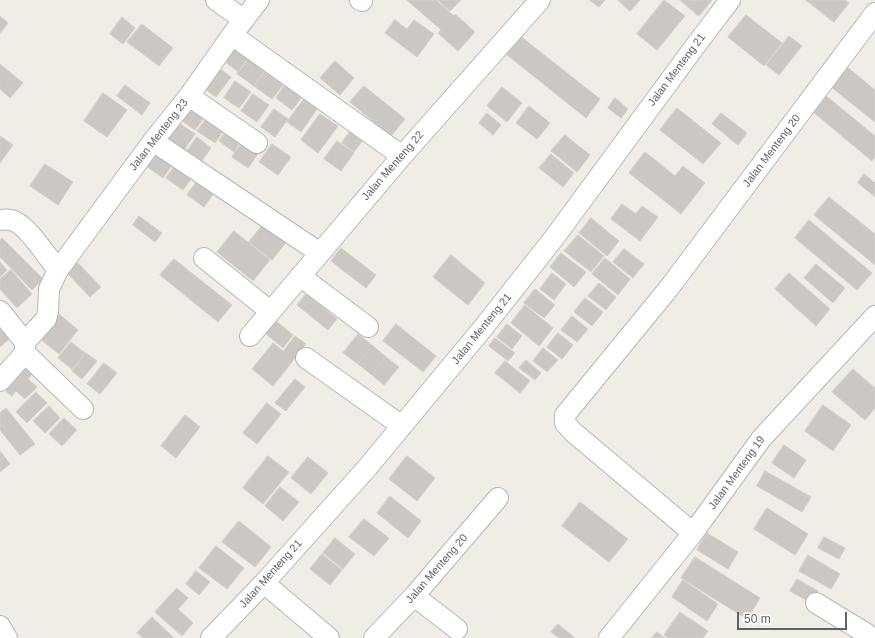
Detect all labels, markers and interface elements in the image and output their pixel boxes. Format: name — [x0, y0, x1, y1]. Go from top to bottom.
street label: Jalan Menteng 21 — [645, 31, 709, 109]
street label: Jalan Menteng 23 — [127, 96, 191, 174]
street label: Jalan Menteng 20 — [740, 112, 804, 190]
street label: Jalan Menteng 22 — [359, 129, 427, 203]
street label: Jalan Menteng 21 — [449, 291, 515, 367]
street label: Jalan Menteng 19 — [706, 434, 768, 512]
street label: Jalan Menteng 20 — [403, 532, 471, 606]
street label: Jalan Menteng 21 — [237, 537, 305, 611]
scale bar — [739, 604, 849, 630]
text: 50 m — [744, 612, 771, 626]

